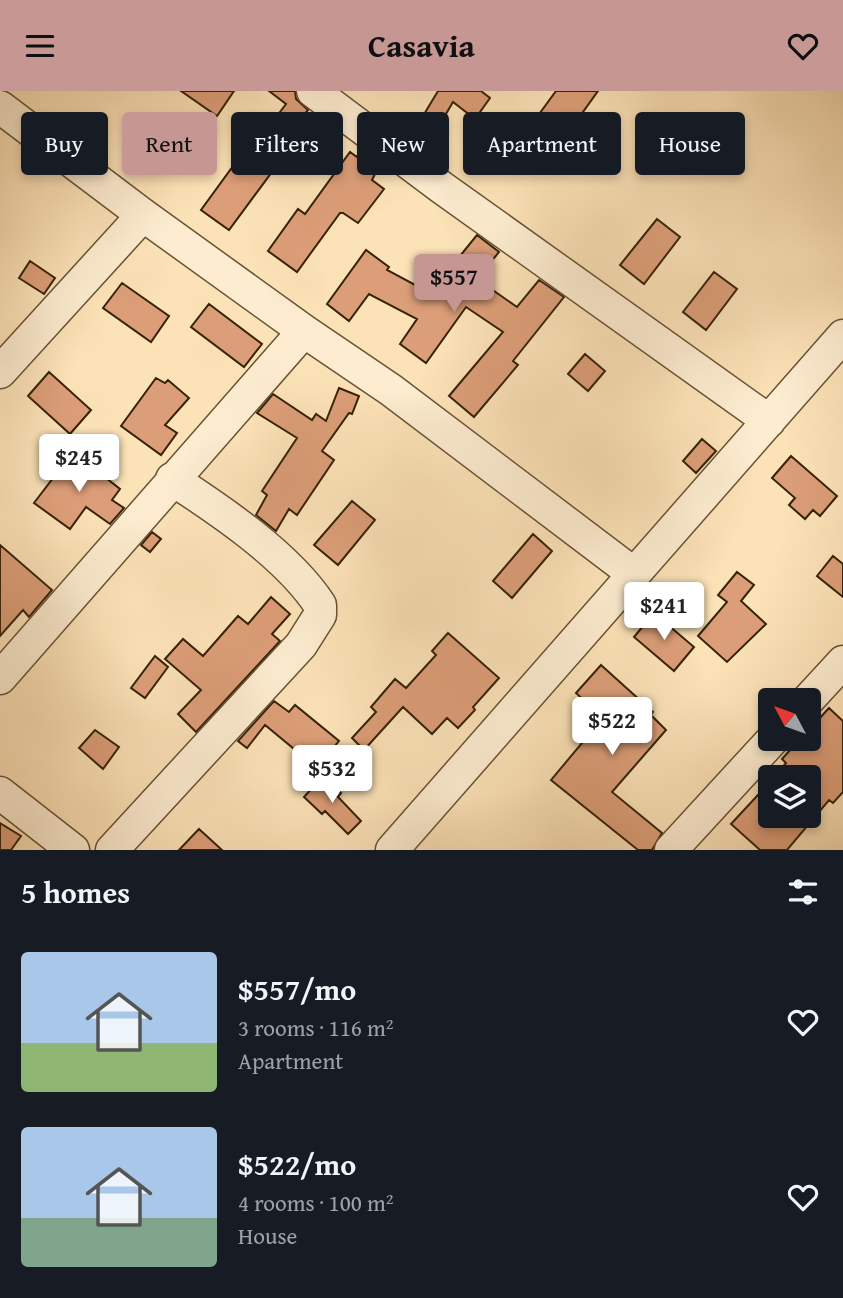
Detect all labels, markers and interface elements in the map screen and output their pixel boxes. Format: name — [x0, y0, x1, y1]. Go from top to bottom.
text: Casavia — [368, 22, 475, 69]
icon: menu — [21, 27, 59, 65]
icon: heart — [784, 27, 822, 65]
chip: Buy — [21, 112, 108, 175]
chip: Rent — [122, 112, 217, 175]
chip: Filters — [231, 112, 343, 175]
chip: New — [357, 112, 449, 175]
chip: Apartment — [463, 112, 621, 175]
chip: House — [635, 112, 745, 175]
pin: $557 — [413, 255, 495, 314]
text: $557 — [430, 260, 478, 293]
pin: $245 — [38, 435, 120, 494]
text: $245 — [55, 440, 103, 473]
pin: $241 — [623, 582, 705, 642]
text: $241 — [640, 588, 688, 621]
north arrow — [758, 688, 821, 751]
map controls — [758, 688, 821, 828]
pin: $522 — [571, 697, 653, 757]
text: $522 — [588, 703, 636, 736]
pin: $532 — [291, 745, 373, 805]
text: $532 — [308, 751, 356, 784]
button: layers — [758, 765, 821, 828]
text: 5 homes — [21, 870, 130, 914]
icon: filters — [784, 873, 822, 911]
text: $557/mo — [238, 967, 356, 1011]
icon: home — [77, 980, 161, 1064]
icon: heart — [784, 1003, 822, 1041]
text: 3 rooms · 116 m² — [238, 1011, 393, 1044]
text: Apartment — [238, 1044, 343, 1077]
text: $522/mo — [238, 1142, 356, 1186]
icon: home — [77, 1155, 161, 1239]
icon: heart — [784, 1178, 822, 1216]
text: 4 rooms · 100 m² — [238, 1186, 393, 1219]
text: House — [238, 1219, 297, 1252]

